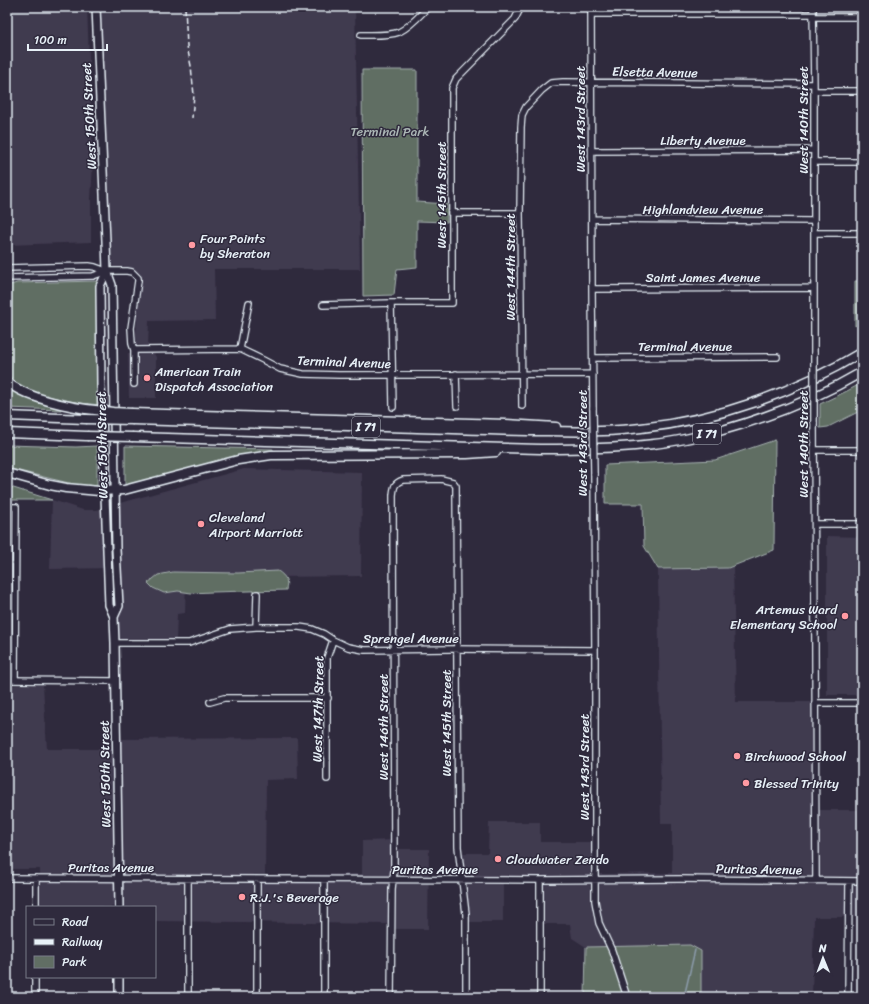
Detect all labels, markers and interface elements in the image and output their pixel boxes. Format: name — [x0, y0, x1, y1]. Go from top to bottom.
scale bar — [28, 26, 107, 52]
text: 100 m — [34, 29, 67, 51]
street label: Elsetta Avenue — [612, 60, 698, 84]
street label: West 150th Street — [75, 62, 103, 170]
street label: West 143rd Street — [569, 66, 592, 172]
street label: West 140th Street — [792, 66, 815, 174]
park label: Terminal Park — [351, 120, 430, 143]
street label: Liberty Avenue — [660, 129, 746, 152]
street label: West 145th Street — [430, 141, 453, 249]
street label: Highlandview Avenue — [643, 198, 764, 221]
street label: West 144th Street — [499, 213, 522, 321]
place label: Four Points by Sheraton — [200, 227, 270, 265]
marker: Four Points by Sheraton — [187, 240, 197, 250]
street label: Saint James Avenue — [646, 266, 761, 289]
street label: Terminal Avenue — [638, 335, 732, 358]
street label: Terminal Avenue — [297, 349, 391, 375]
place label: American Train Dispatch Association — [154, 360, 273, 398]
marker: American Train Dispatch Association — [142, 373, 152, 383]
street label: West 143rd Street — [571, 390, 594, 496]
street label: West 140th Street — [792, 390, 815, 498]
street label: West 150th Street — [90, 391, 114, 499]
road number: I 71 — [352, 417, 380, 437]
road number: I 71 — [693, 424, 721, 444]
place label: Cleveland Airport Marriott — [208, 506, 303, 544]
marker: Cleveland Airport Marriott — [196, 519, 206, 529]
place label: Artemus Ward Elementary School — [730, 598, 838, 636]
marker: Artemus Ward Elementary School — [840, 611, 850, 621]
street label: Sprengel Avenue — [363, 627, 459, 650]
street label: West 147th Street — [306, 655, 330, 762]
street label: West 145th Street — [435, 669, 458, 777]
street label: West 146th Street — [372, 673, 395, 780]
street label: West 143rd Street — [573, 714, 596, 820]
street label: West 150th Street — [93, 720, 117, 828]
place label: Birchwood School — [745, 745, 846, 768]
marker: Birchwood School — [732, 751, 742, 761]
place label: Blessed Trinity — [754, 772, 839, 795]
marker: Blessed Trinity — [741, 778, 751, 788]
place label: Cloudwater Zendo — [506, 848, 609, 871]
marker: Cloudwater Zendo — [493, 854, 503, 864]
street label: Puritas Avenue — [68, 856, 154, 879]
street label: Puritas Avenue — [716, 857, 802, 881]
street label: Puritas Avenue — [392, 858, 478, 881]
place label: R.J.'s Beverage — [250, 886, 339, 909]
marker: R.J.'s Beverage — [237, 892, 247, 902]
legend — [26, 906, 156, 978]
text: Road — [62, 911, 89, 933]
text: Railway — [62, 931, 103, 953]
north arrow — [803, 938, 843, 978]
text: N — [818, 939, 827, 958]
text: Park — [62, 951, 87, 973]

